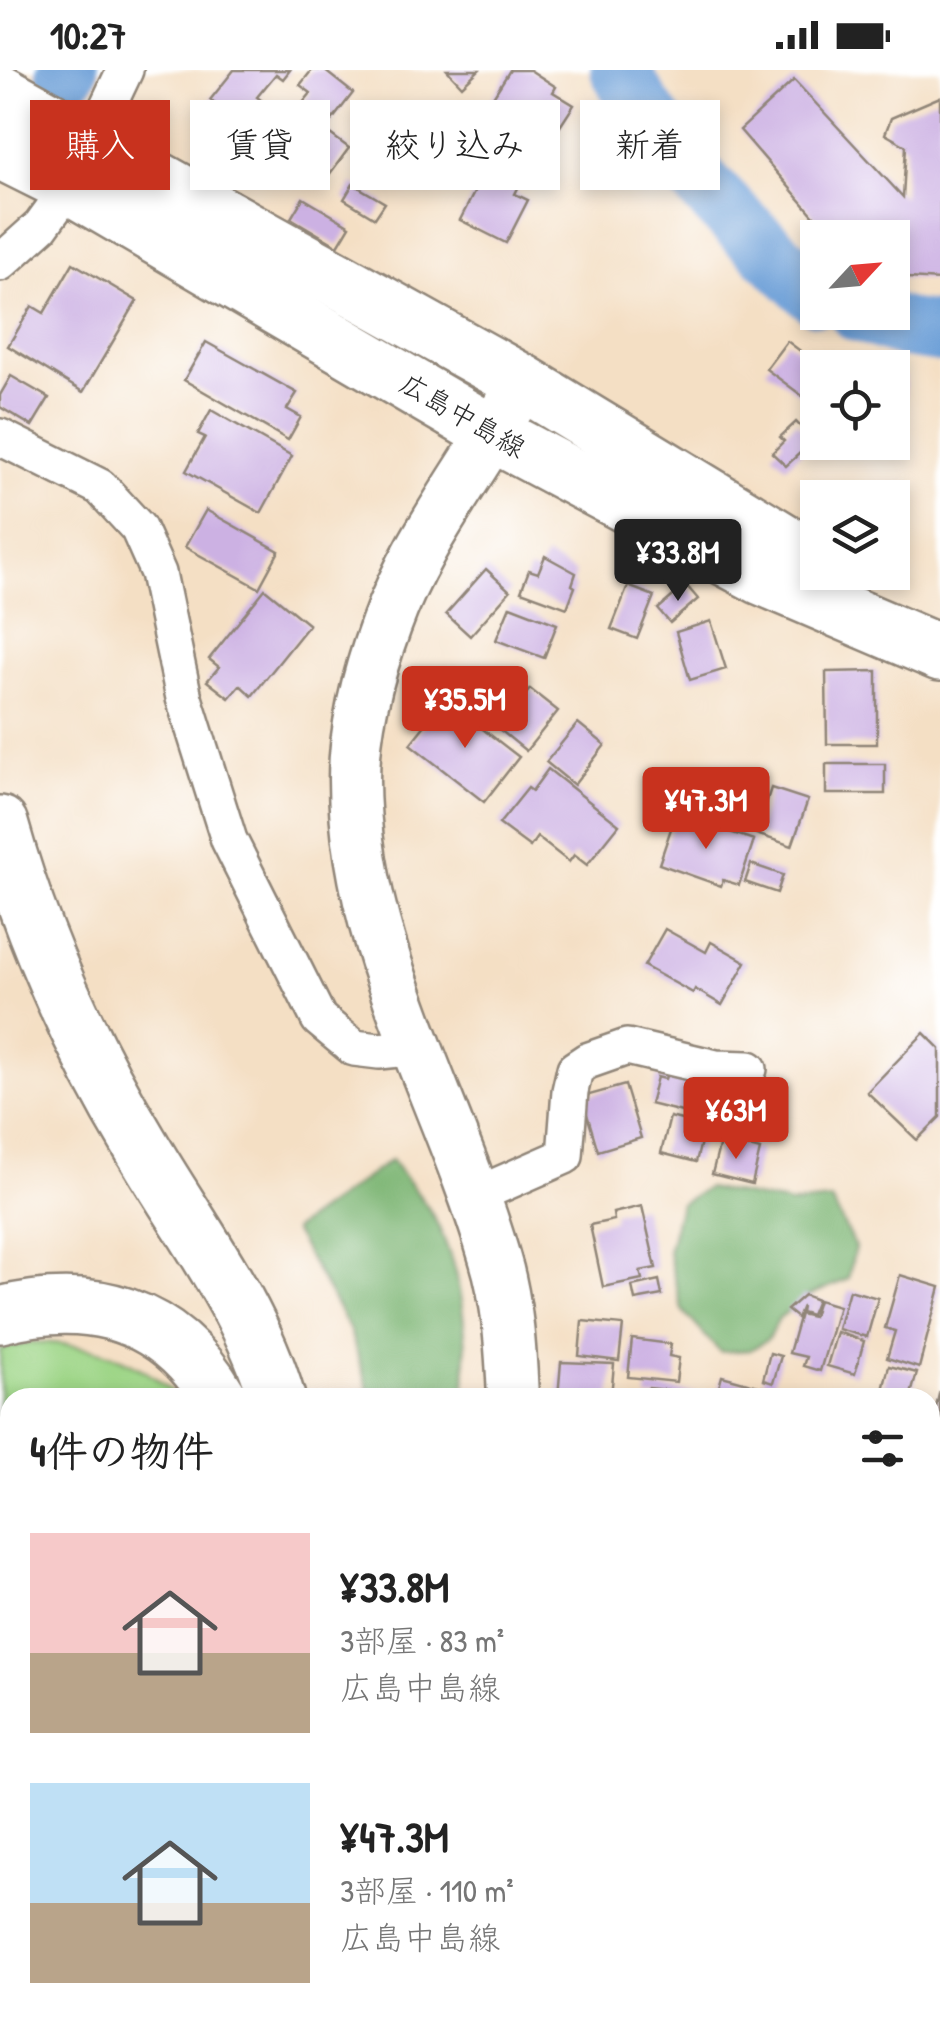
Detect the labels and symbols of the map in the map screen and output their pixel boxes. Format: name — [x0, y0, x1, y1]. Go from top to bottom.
north arrow — [800, 220, 910, 330]
street label: 広島中島線 — [393, 364, 533, 466]
pin: ¥33.8M — [597, 519, 759, 604]
pin: ¥35.5M — [384, 666, 546, 751]
pin: ¥47.3M — [625, 767, 787, 852]
pin: ¥63M — [677, 1077, 795, 1162]

